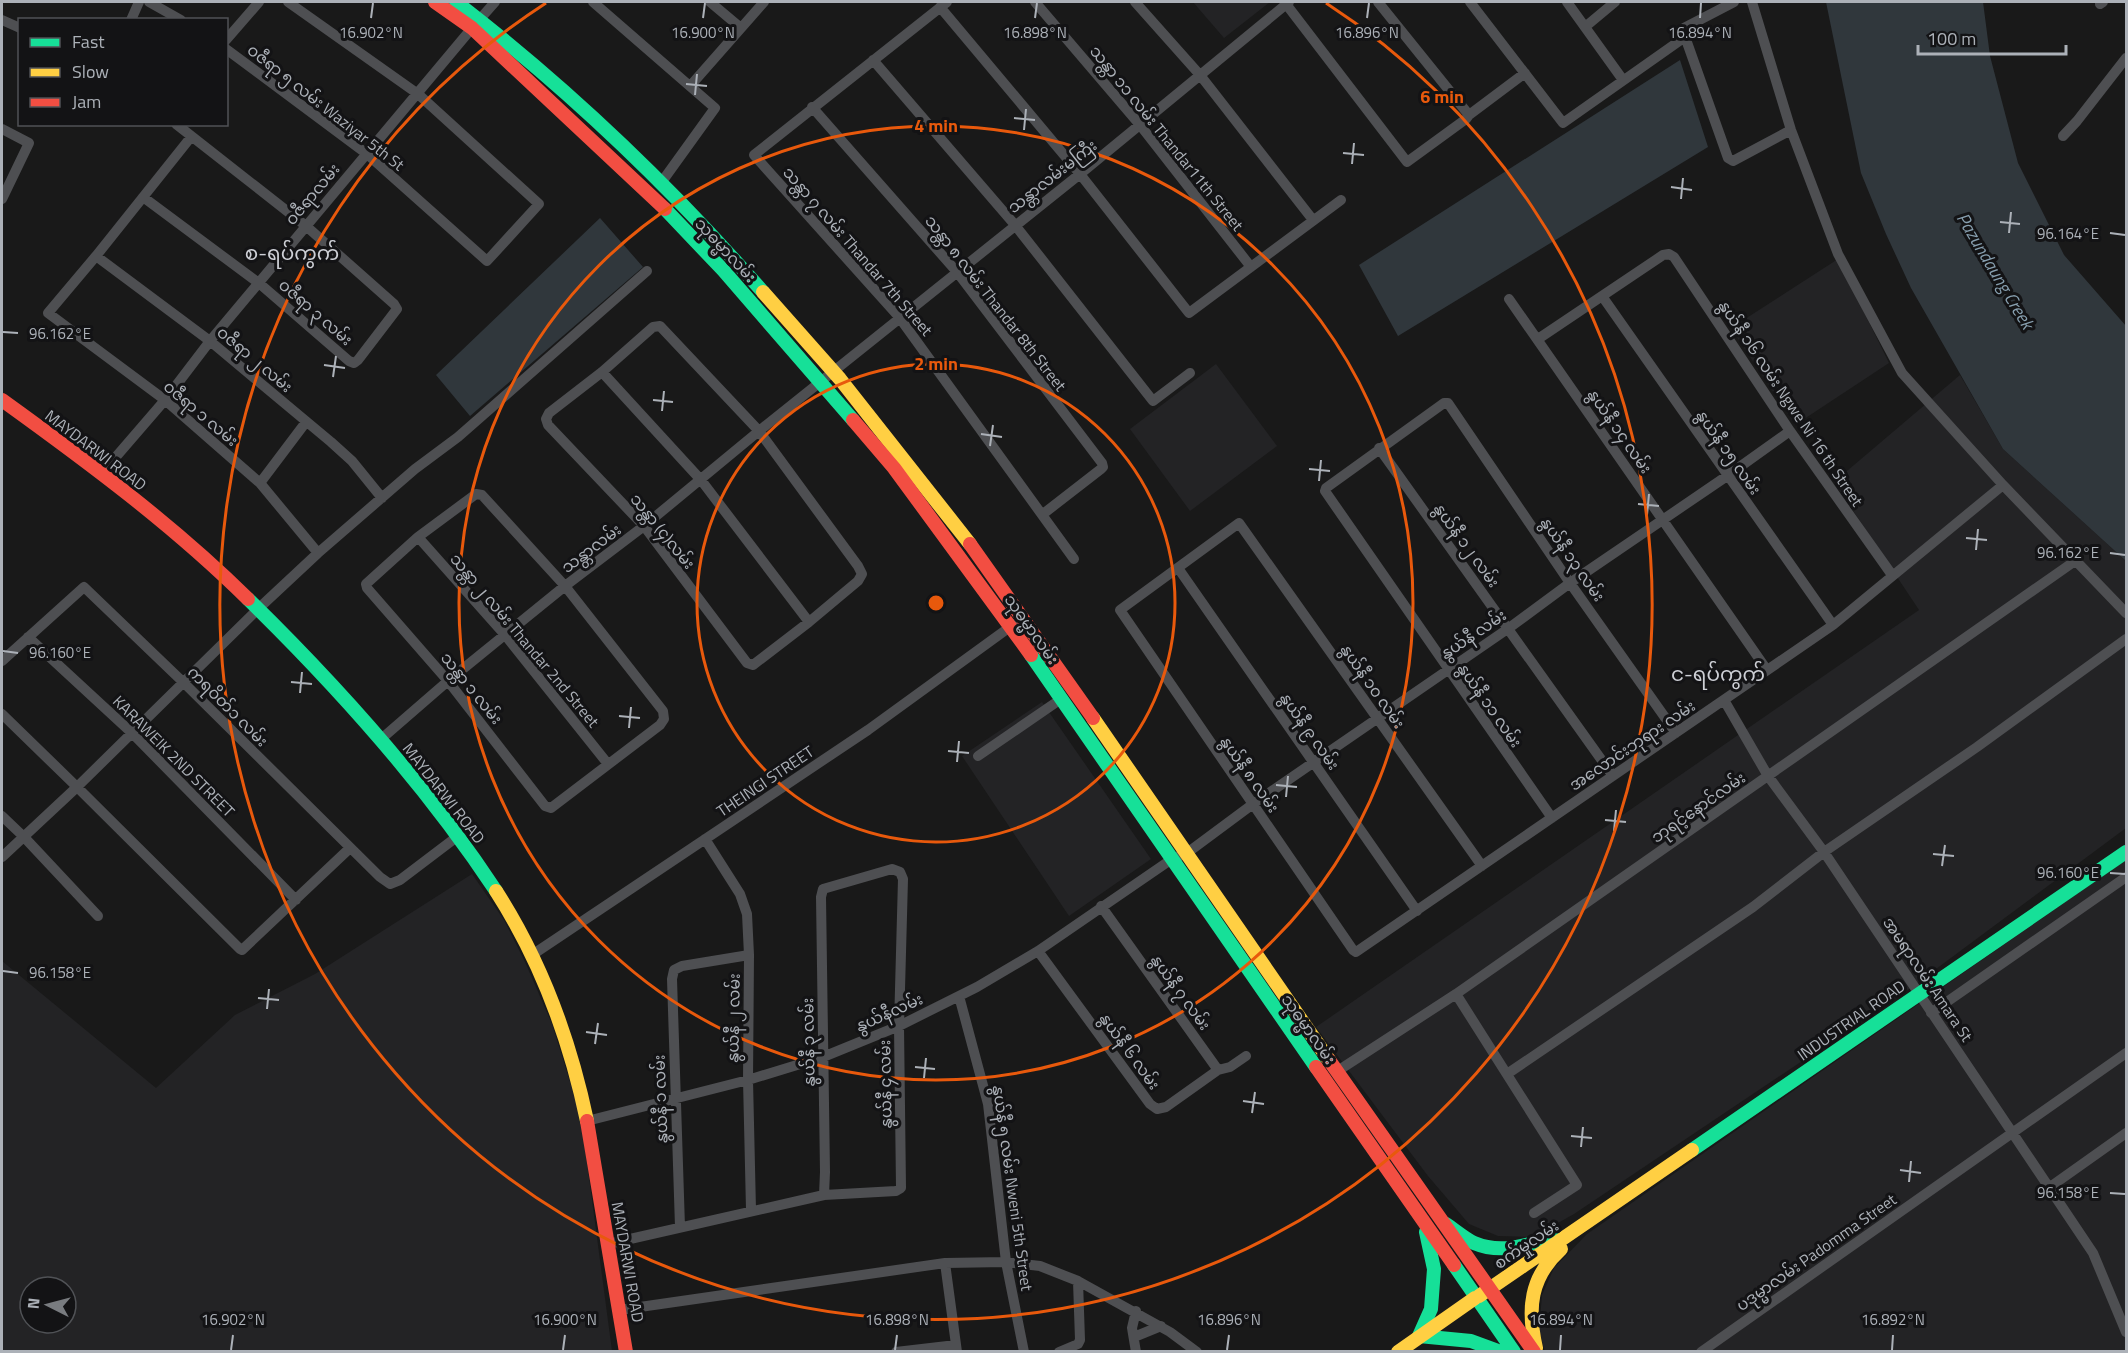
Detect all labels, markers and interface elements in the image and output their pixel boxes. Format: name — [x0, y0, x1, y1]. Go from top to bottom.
legend — [18, 18, 228, 126]
scale bar — [1918, 18, 2066, 56]
text: 16.902°N — [339, 21, 403, 44]
text: 16.900°N — [671, 21, 735, 44]
text: 16.898°N — [1003, 21, 1067, 44]
text: 16.896°N — [1335, 21, 1399, 44]
text: 16.894°N — [1668, 21, 1732, 44]
text: 100 m — [1927, 25, 1976, 52]
text: Fast — [72, 28, 105, 55]
street label: ဝဇီရာ ၅ လမ်း Waziyar 5th St — [241, 38, 410, 178]
street label: သန္တာ ၁၁ လမ်း Thandar11th Street — [1083, 40, 1250, 238]
text: Slow — [72, 58, 109, 85]
text: 6 min — [1420, 83, 1464, 110]
text: Jam — [72, 88, 101, 115]
text: 4 min — [914, 112, 958, 139]
street label: သန္တာလမ်းမကြီး — [1002, 133, 1103, 220]
street label: ဝဇီရာလမ်း — [279, 158, 347, 231]
street label: သန္တာ ၇ လမ်း Thandar 7th Street — [776, 161, 939, 343]
water label: Pazundaung Creek — [1950, 207, 2042, 336]
street label: သန္တာ ၈ လမ်း Thandar 8th Street — [918, 210, 1073, 398]
street label: သုဓမ္မာလမ်း — [687, 212, 762, 290]
text: 96.164°E — [2037, 222, 2099, 245]
district label: စ-ရပ်ကွက် — [245, 237, 339, 269]
street label: ဝဇီရာ ၃ လမ်း — [272, 273, 358, 353]
street label: နွယ်နီ ၁၆ လမ်း Ngwe Ni 16 th Street — [1711, 295, 1870, 512]
street label: ဝဇီရာ ၂ လမ်း — [211, 320, 298, 399]
text: 96.162°E — [29, 322, 91, 345]
text: 2 min — [914, 350, 958, 377]
street label: ဝဇီရာ ၁ လမ်း — [157, 374, 244, 453]
street label: နွယ်နီ ၁၄ လမ်း — [1580, 384, 1658, 479]
street label: MAYDARWI ROAD — [40, 404, 152, 496]
street label: နွယ်နီ ၁၅ လမ်း — [1689, 404, 1767, 501]
street label: သန္တာ (၄)လမ်း — [623, 488, 701, 575]
street label: နွယ်နီ ၁၂ လမ်း — [1426, 498, 1506, 593]
street label: နွယ်နီ ၁၃ လမ်း — [1533, 512, 1611, 607]
street label: သန္တာလမ်း — [556, 517, 627, 580]
text: 96.162°E — [2037, 541, 2099, 564]
street label: သန္တာ ၂ လမ်း Thandar 2nd Street — [443, 548, 605, 734]
street label: သုဓမ္မာလမ်း — [996, 589, 1065, 671]
centre of rings — [926, 593, 946, 613]
street label: နွယ်နီ လမ်း — [1435, 603, 1512, 667]
street label: နွယ်နီ ၁၀ လမ်း — [1333, 639, 1411, 735]
text: 96.160°E — [29, 641, 91, 664]
street label: သန္တာ ၁ လမ်း — [434, 647, 509, 731]
street label: နွယ်နီ ၁၁ လမ်း — [1450, 658, 1528, 753]
district label: င-ရပ်ကွက် — [1671, 658, 1765, 690]
street label: ကရဝိတ်၁ လမ်း — [181, 660, 274, 753]
street label: နွယ်နီ ၉ လမ်း — [1273, 687, 1346, 776]
street label: KARAWEIK 2ND STREET — [108, 690, 241, 823]
street label: အလောင်းဘုရား လမ်း — [1564, 694, 1702, 799]
street label: နွယ်နီ ၈ လမ်း — [1213, 731, 1285, 819]
street label: MAYDARWI ROAD — [397, 738, 491, 848]
street label: THEINGI STREET — [711, 739, 819, 823]
street label: ဘုရင့်နောင်လမ်း — [1646, 765, 1752, 851]
text: 96.160°E — [2037, 861, 2099, 884]
street label: အမရာလမ်း Amara St — [1876, 912, 1979, 1048]
street label: နွယ်နီ ၇ လမ်း — [1144, 949, 1217, 1036]
text: 96.158°E — [29, 961, 91, 984]
street label: နွယ်နီ ၂ လမ်း — [720, 973, 748, 1063]
street label: INDUSTRIAL ROAD — [1792, 974, 1910, 1066]
street label: နွယ်နီလမ်း — [851, 986, 927, 1039]
street label: သုဓမ္မာလမ်း — [1273, 989, 1342, 1071]
street label: နွယ်နီ ၃ လမ်း — [795, 998, 823, 1086]
street label: နွယ်နီ ၆ လမ်း — [1092, 1007, 1166, 1096]
street label: နွယ်နီ ၄ လမ်း — [872, 1040, 900, 1128]
street label: နွယ်နီ ၁ လမ်း — [646, 1054, 676, 1144]
street label: နွယ်နီ ၅ လမ်း Nweni 5th Street — [985, 1084, 1039, 1293]
text: 96.158°E — [2037, 1181, 2099, 1204]
street label: ပဒုမ္မာလမ်း Padomma Street — [1731, 1187, 1903, 1319]
street label: MAYDARWI ROAD — [606, 1200, 650, 1324]
street label: စက်မှုလမ်း — [1489, 1213, 1564, 1276]
north arrow — [18, 1275, 78, 1335]
text: N — [21, 1297, 46, 1310]
text: 16.902°N — [201, 1308, 265, 1331]
text: 16.900°N — [533, 1308, 597, 1331]
text: 16.898°N — [865, 1308, 929, 1331]
text: 16.896°N — [1197, 1308, 1261, 1331]
text: 16.894°N — [1529, 1308, 1593, 1331]
text: 16.892°N — [1861, 1308, 1925, 1331]

